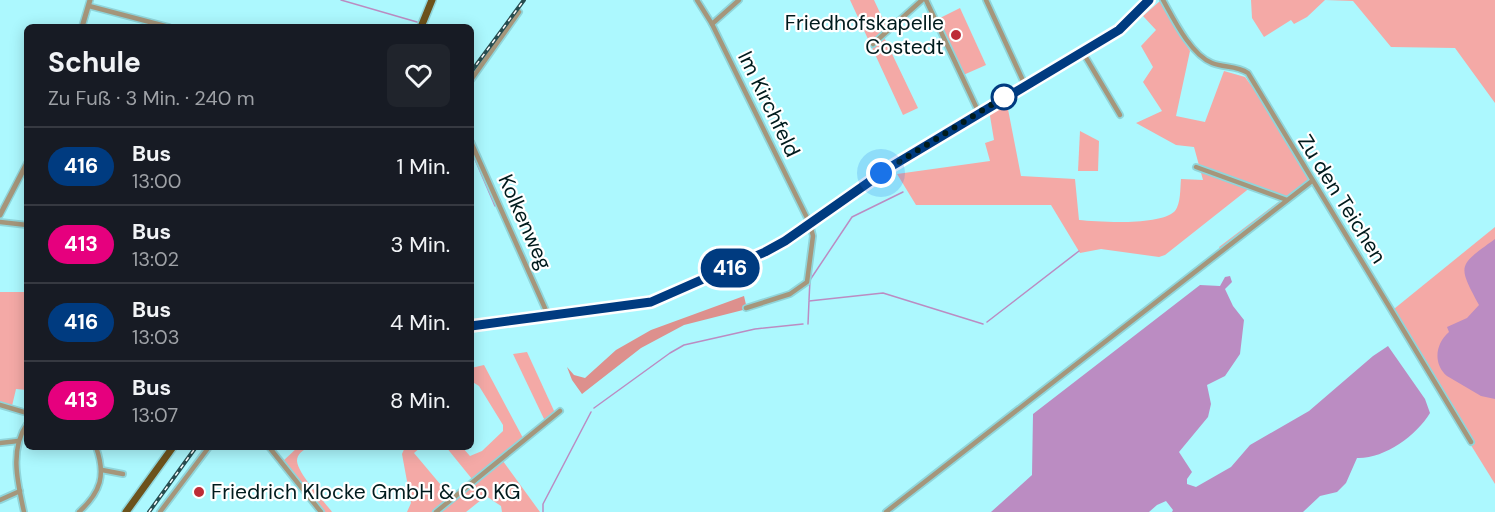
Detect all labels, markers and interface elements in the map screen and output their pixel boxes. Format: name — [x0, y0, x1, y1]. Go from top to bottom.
place label: Friedhofskapelle Costedt — [785, 9, 944, 61]
marker: Friedhofskapelle Costedt — [949, 28, 963, 42]
text: Schule — [48, 44, 141, 81]
button: heart — [387, 44, 450, 107]
street label: Im Kirchfeld — [731, 46, 807, 162]
unlabelled marker — [991, 84, 1017, 110]
text: Zu Fuß · 3 Min. · 240 m — [48, 85, 254, 111]
street label: Zu den Teichen — [1291, 129, 1393, 269]
text: Bus — [132, 139, 171, 168]
text: 416 — [64, 152, 98, 180]
text: 1 Min. — [397, 152, 450, 181]
your location — [866, 158, 896, 188]
text: 13:00 — [132, 168, 181, 194]
street label: Kolkenweg — [492, 170, 559, 274]
text: Bus — [132, 217, 171, 246]
text: 413 — [64, 230, 98, 258]
text: 3 Min. — [390, 230, 450, 259]
text: 13:02 — [132, 246, 179, 272]
line badge: 416 — [696, 248, 765, 288]
text: 416 — [713, 254, 747, 282]
text: Bus — [132, 295, 171, 324]
text: 416 — [64, 308, 98, 336]
text: 4 Min. — [390, 308, 450, 337]
text: 13:03 — [132, 324, 180, 350]
text: Bus — [132, 373, 171, 402]
text: 413 — [64, 386, 98, 414]
text: 8 Min. — [390, 386, 450, 415]
text: 13:07 — [132, 402, 178, 428]
place label: Friedrich Klocke GmbH & Co KG — [211, 478, 520, 506]
marker: Friedrich Klocke GmbH & Co KG — [192, 485, 206, 499]

